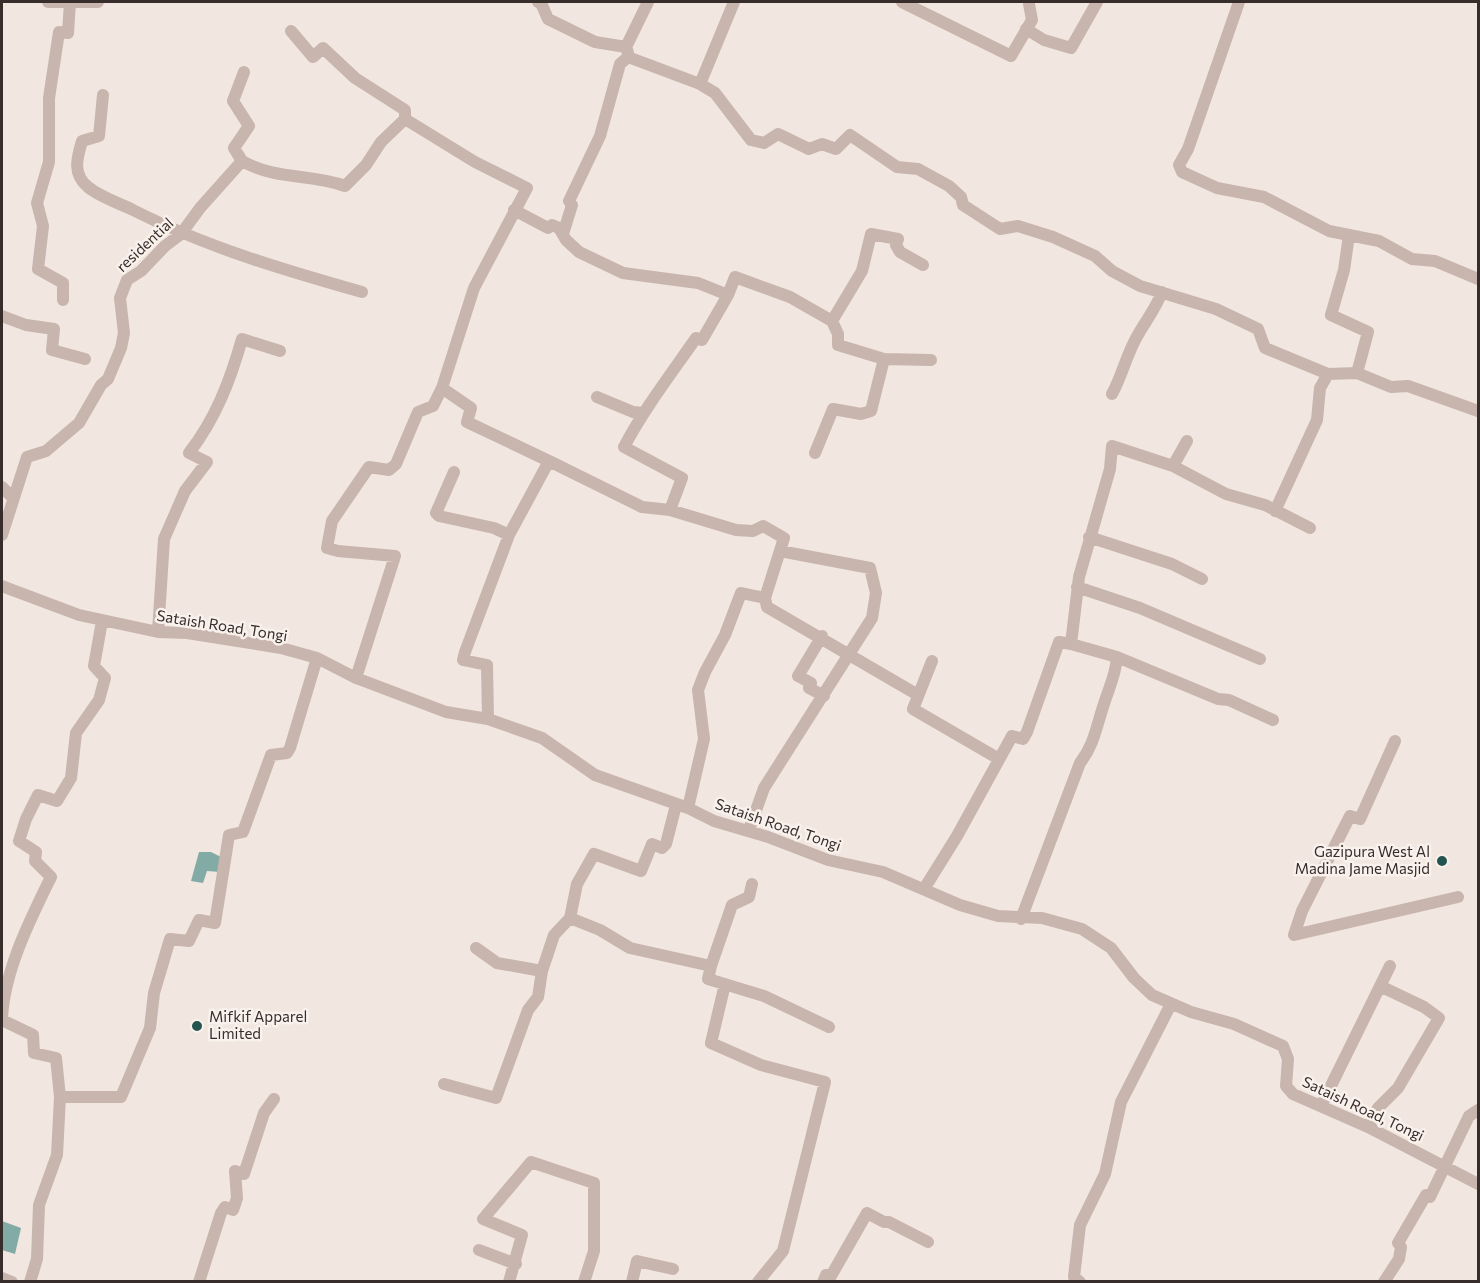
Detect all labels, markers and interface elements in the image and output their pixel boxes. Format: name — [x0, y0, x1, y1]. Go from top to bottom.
street label: residential — [112, 213, 176, 275]
street label: Sataish Road, Tongi — [155, 606, 289, 644]
street label: Sataish Road, Tongi — [713, 794, 844, 854]
place label: Gazipura West Al Madina Jame Masjid — [1295, 842, 1430, 877]
marker: Gazipura West Al Madina Jame Masjid — [1435, 854, 1449, 868]
place label: Mifkif Apparel Limited — [209, 1007, 307, 1042]
marker: Mifkif Apparel Limited — [190, 1019, 204, 1033]
street label: Sataish Road, Tongi — [1300, 1072, 1427, 1144]

